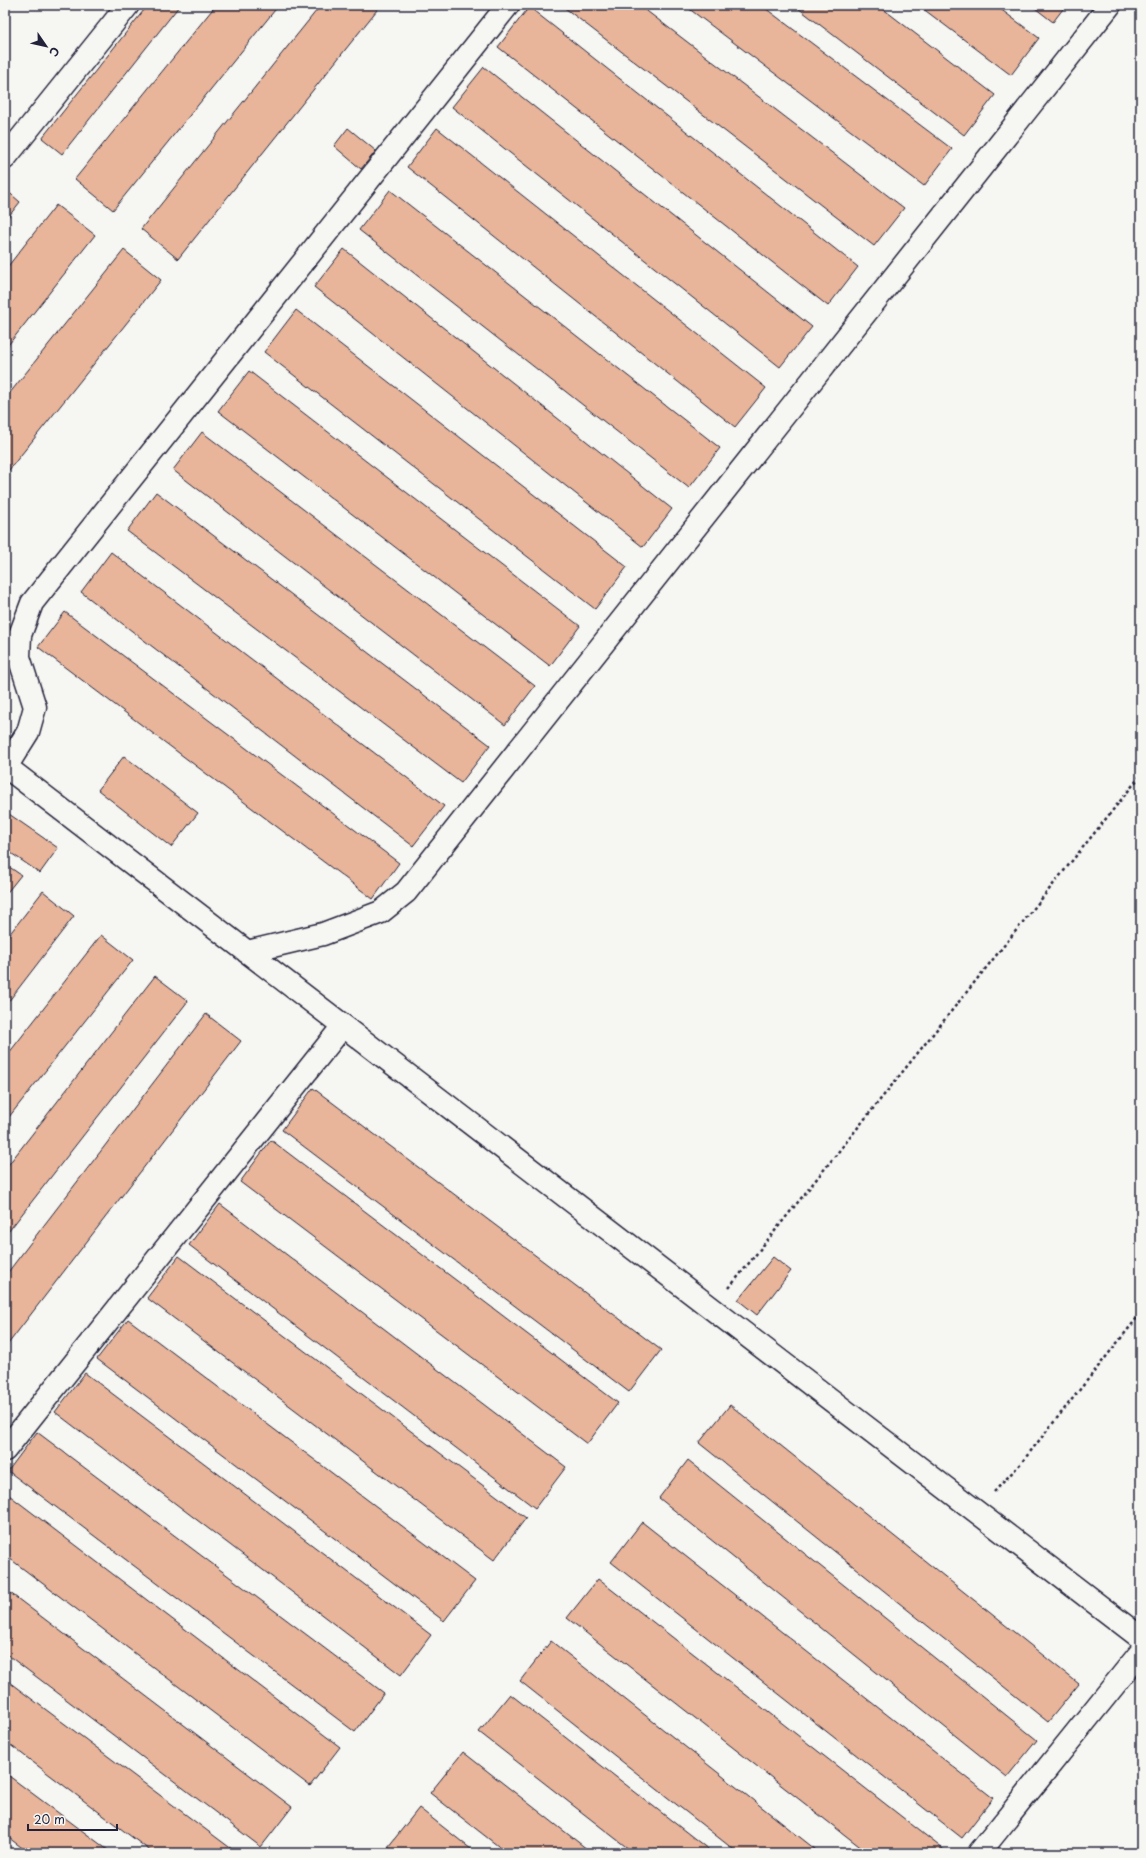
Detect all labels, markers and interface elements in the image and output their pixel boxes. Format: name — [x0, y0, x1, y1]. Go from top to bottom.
north arrow — [26, 26, 66, 66]
text: С — [45, 44, 64, 60]
scale bar — [28, 1806, 117, 1832]
text: 20 m — [34, 1810, 65, 1828]

